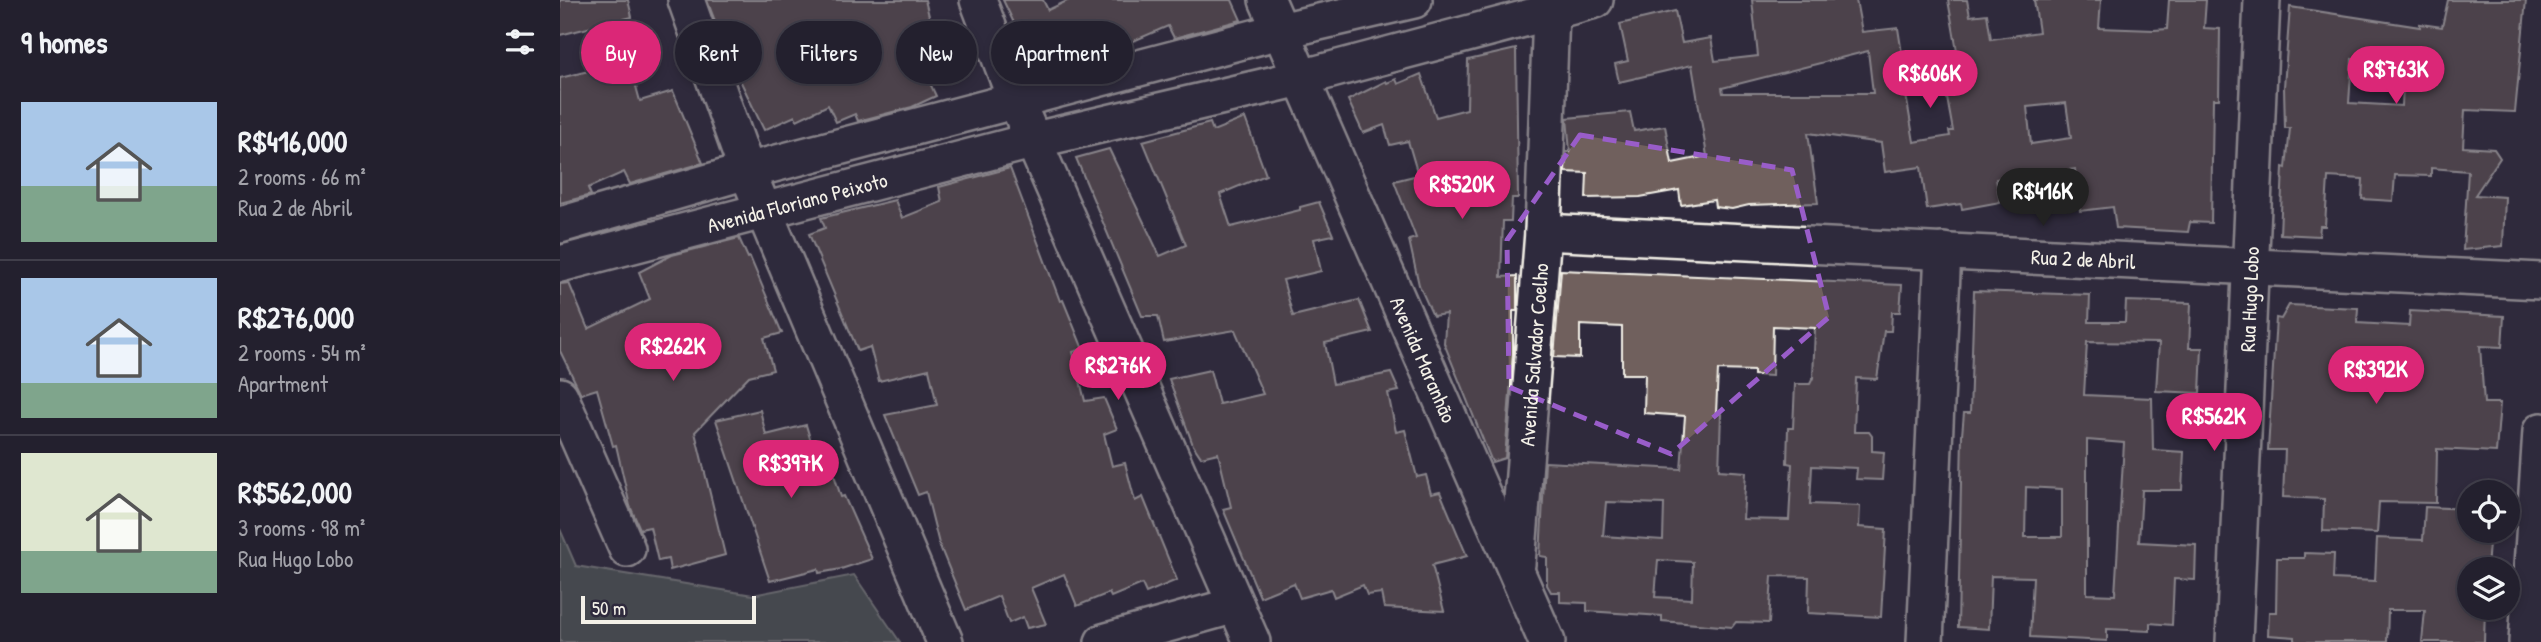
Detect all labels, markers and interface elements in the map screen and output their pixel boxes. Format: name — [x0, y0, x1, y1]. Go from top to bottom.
chip: Buy — [581, 21, 661, 84]
chip: Rent — [675, 21, 762, 84]
chip: Filters — [776, 21, 882, 84]
chip: New — [896, 21, 977, 84]
chip: Apartment — [991, 21, 1133, 84]
text: 9 homes — [21, 22, 108, 62]
icon: filters — [501, 23, 539, 61]
pin: R$763K — [2339, 46, 2453, 106]
pin: R$606K — [1873, 50, 1987, 110]
text: R$763K — [2364, 53, 2429, 84]
text: R$606K — [1899, 57, 1961, 88]
text: R$416,000 — [238, 121, 347, 161]
icon: home — [77, 130, 161, 214]
text: 2 rooms · 66 m² — [238, 161, 366, 192]
pin: R$520K — [1405, 162, 1519, 221]
street label: Avenida Floriano Peixoto — [704, 165, 890, 240]
text: R$520K — [1430, 168, 1494, 199]
pin: R$416K — [1986, 168, 2100, 228]
text: R$416K — [2013, 175, 2073, 206]
text: Rua 2 de Abril — [238, 192, 352, 223]
street label: Rua 2 de Abril — [2030, 241, 2137, 276]
street label: Rua Hugo Lobo — [2232, 246, 2266, 353]
street label: Avenida Salvador Coelho — [1512, 262, 1555, 447]
street label: Avenida Maranhão — [1384, 292, 1464, 427]
text: R$276,000 — [238, 297, 354, 337]
icon: home — [77, 306, 161, 390]
pin: R$262K — [616, 324, 730, 383]
text: R$262K — [641, 330, 705, 361]
text: 2 rooms · 54 m² — [238, 337, 366, 368]
pin: R$276K — [1061, 342, 1175, 402]
pin: R$392K — [2319, 346, 2433, 406]
text: R$276K — [1085, 349, 1151, 380]
text: R$392K — [2344, 353, 2408, 384]
text: Apartment — [238, 368, 328, 399]
pin: R$562K — [2157, 393, 2271, 453]
text: R$562K — [2182, 400, 2246, 431]
pin: R$397K — [734, 440, 848, 500]
text: R$397K — [759, 447, 823, 478]
text: R$562,000 — [238, 472, 352, 512]
map controls — [2457, 480, 2520, 620]
button: locate — [2457, 480, 2520, 543]
icon: home — [77, 481, 161, 565]
text: 3 rooms · 98 m² — [238, 512, 365, 543]
text: Rua Hugo Lobo — [238, 543, 353, 574]
button: layers — [2457, 557, 2520, 620]
scale bar — [581, 593, 756, 625]
text: 50 m — [592, 595, 626, 621]

